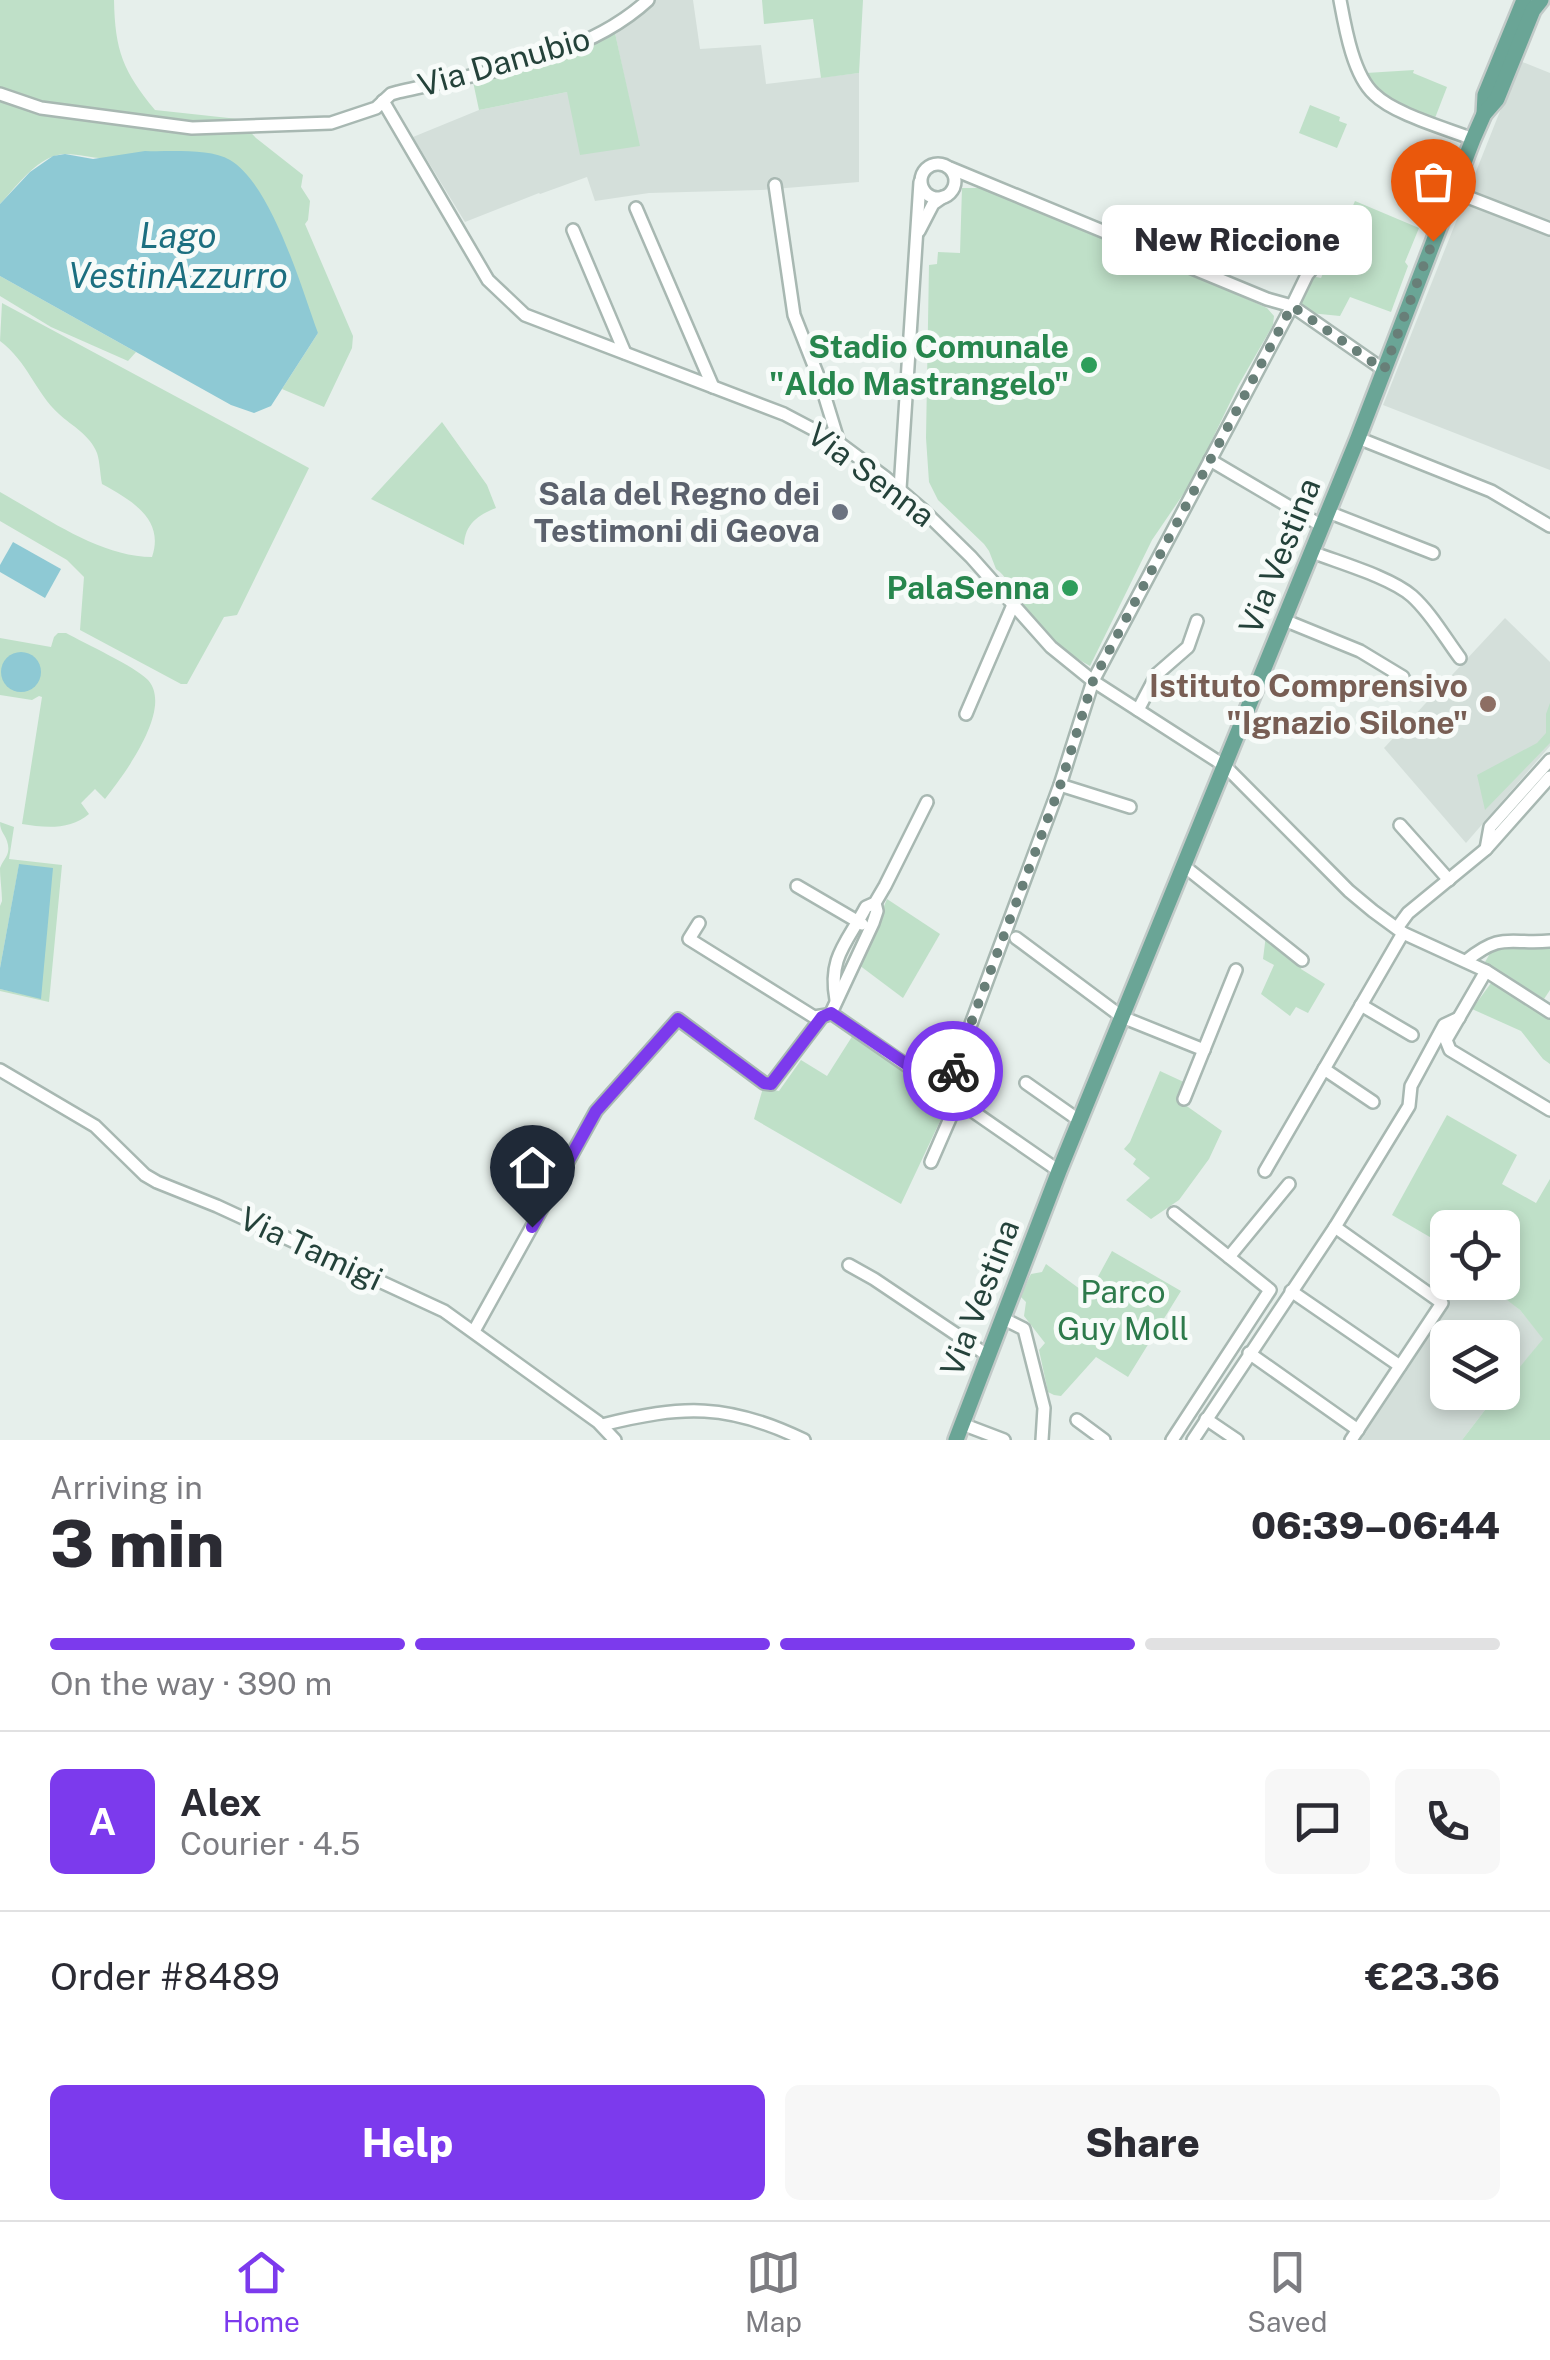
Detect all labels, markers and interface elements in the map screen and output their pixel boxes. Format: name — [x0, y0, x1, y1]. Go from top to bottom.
street label: Via Danubio — [414, 19, 594, 104]
pin — [1391, 139, 1476, 242]
icon: bag — [1406, 154, 1461, 209]
callout: New Riccione — [1103, 206, 1373, 276]
water label: Lago VestinAzzurro — [68, 215, 288, 296]
text: New Riccione — [1134, 221, 1340, 258]
place label: Stadio Comunale "Aldo Mastrangelo" — [769, 328, 1069, 402]
marker: Stadio Comunale "Aldo Mastrangelo" — [1078, 354, 1100, 376]
street label: Via Senna — [801, 415, 942, 534]
street label: Via Vestina — [1232, 472, 1328, 639]
place label: Sala del Regno dei Testimoni di Geova — [534, 475, 820, 549]
marker: Sala del Regno dei Testimoni di Geova — [829, 501, 851, 523]
place label: PalaSenna — [887, 569, 1050, 606]
marker: PalaSenna — [1059, 577, 1081, 599]
place label: Istituto Comprensivo "Ignazio Silone" — [1149, 667, 1468, 741]
marker: Istituto Comprensivo "Ignazio Silone" — [1477, 693, 1499, 715]
courier — [903, 1021, 1003, 1121]
icon: bike — [926, 1044, 981, 1099]
pin — [490, 1125, 575, 1228]
icon: home — [505, 1140, 560, 1195]
street label: Via Tamigi — [234, 1199, 388, 1298]
map controls — [1430, 1210, 1520, 1410]
button: locate — [1430, 1210, 1520, 1300]
street label: Via Vestina — [933, 1214, 1026, 1381]
park label: Parco Guy Moll — [1057, 1273, 1189, 1347]
button: layers — [1430, 1320, 1520, 1410]
text: Arriving in — [50, 1469, 203, 1506]
text: 06:39–06:44 — [1251, 1503, 1500, 1548]
text: 3 min — [50, 1505, 225, 1582]
text: On the way · 390 m — [50, 1665, 332, 1702]
button: chat — [1265, 1769, 1370, 1874]
button: phone — [1395, 1769, 1500, 1874]
text: Alex — [180, 1780, 262, 1825]
text: A — [89, 1799, 116, 1844]
text: Courier · 4.5 — [180, 1825, 360, 1862]
text: Order #8489 — [50, 1954, 280, 1999]
text: €23.36 — [1365, 1954, 1500, 1999]
button: Help — [50, 2085, 765, 2200]
button: Share — [785, 2085, 1500, 2200]
tab: Home — [223, 2245, 300, 2338]
tab: Map — [745, 2245, 802, 2338]
tab: Saved — [1247, 2245, 1327, 2338]

